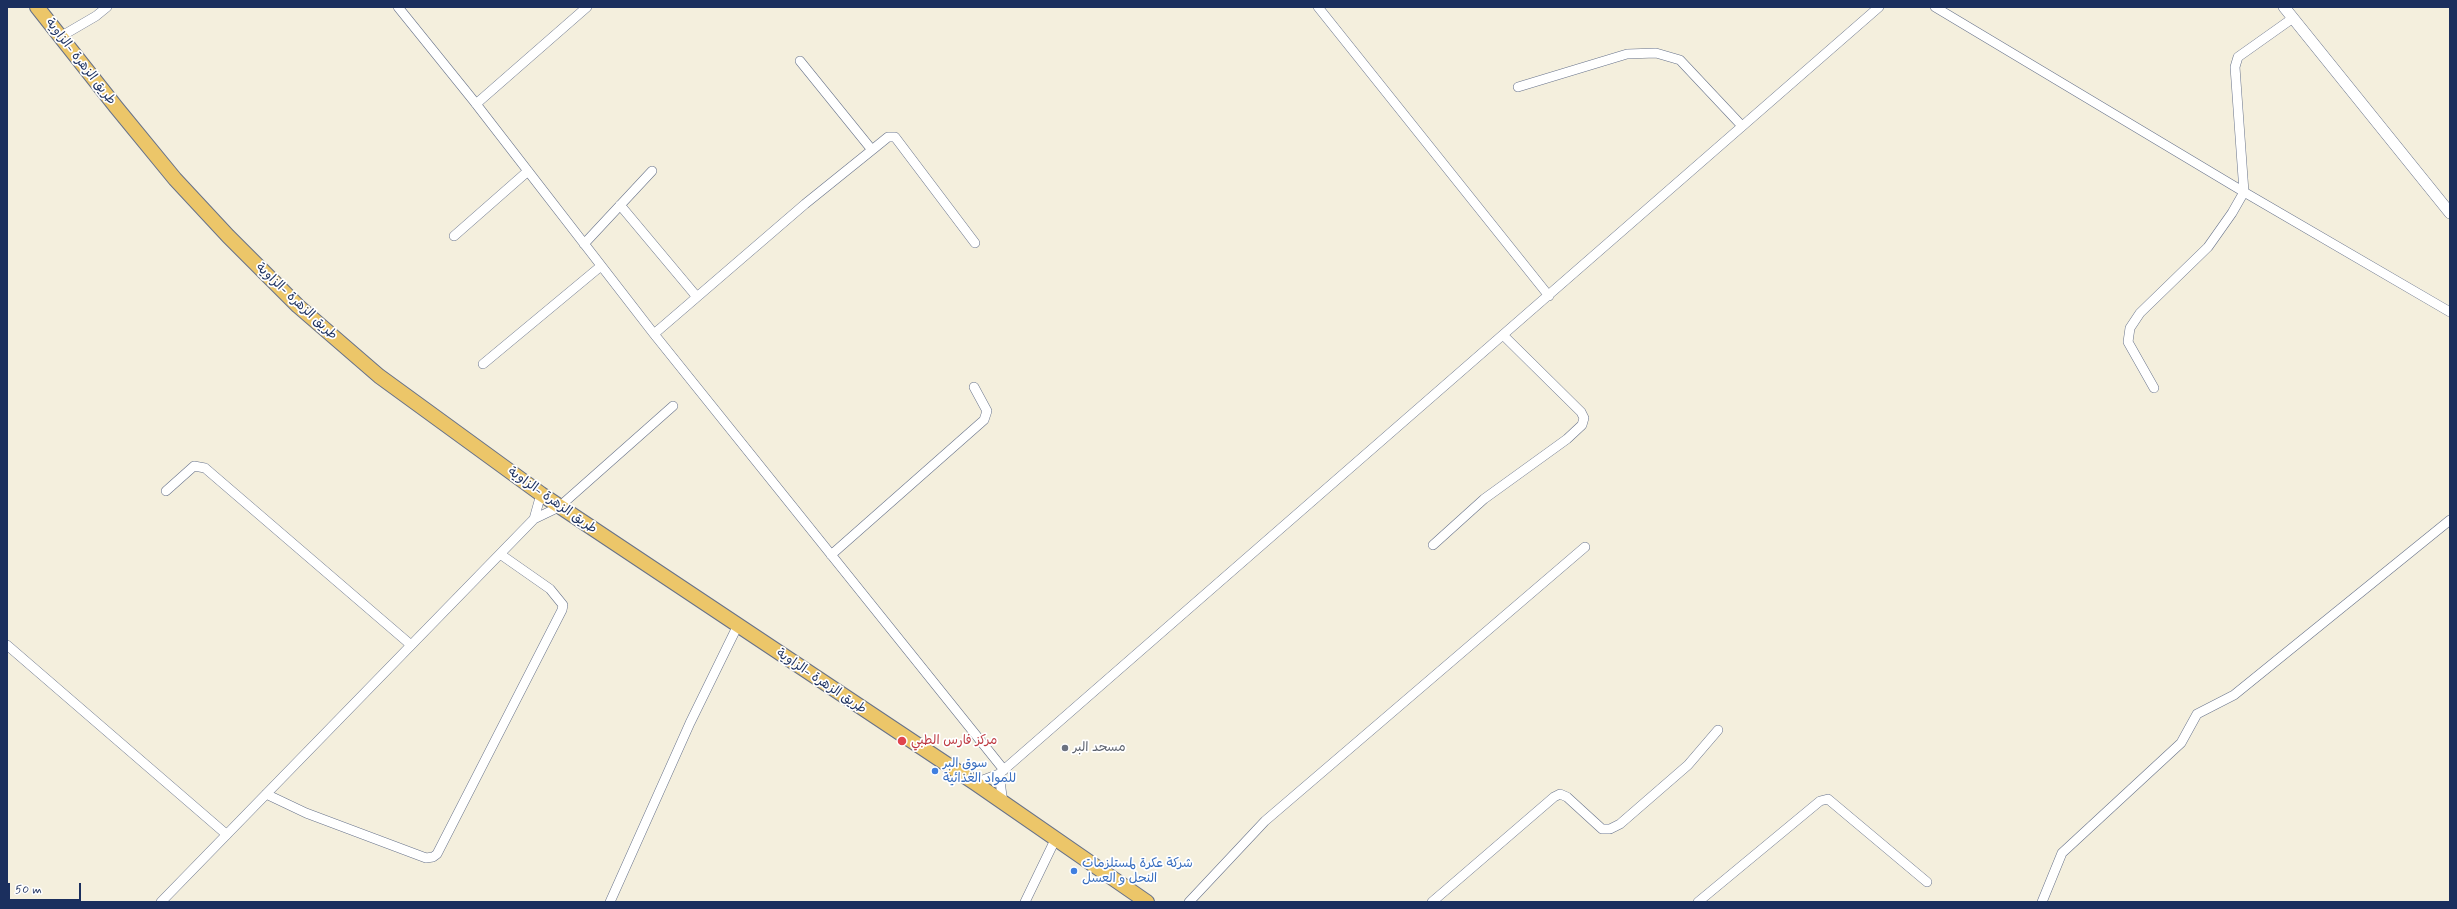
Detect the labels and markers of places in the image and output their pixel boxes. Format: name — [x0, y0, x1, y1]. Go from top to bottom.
place label: مركز فارس الطبي — [911, 733, 997, 749]
marker: مركز فارس الطبي — [896, 735, 908, 747]
place label: مسحد البر — [1073, 740, 1126, 756]
marker: مسحد البر — [1060, 743, 1070, 753]
place label: سوق البر للمواد الغذائية — [943, 756, 1016, 787]
marker: سوق البر للمواد الغذائية — [930, 766, 940, 776]
place label: شركة عكرة لمستلزمات النحل و العسل — [1082, 856, 1193, 887]
marker: شركة عكرة لمستلزمات النحل و العسل — [1069, 866, 1079, 876]

